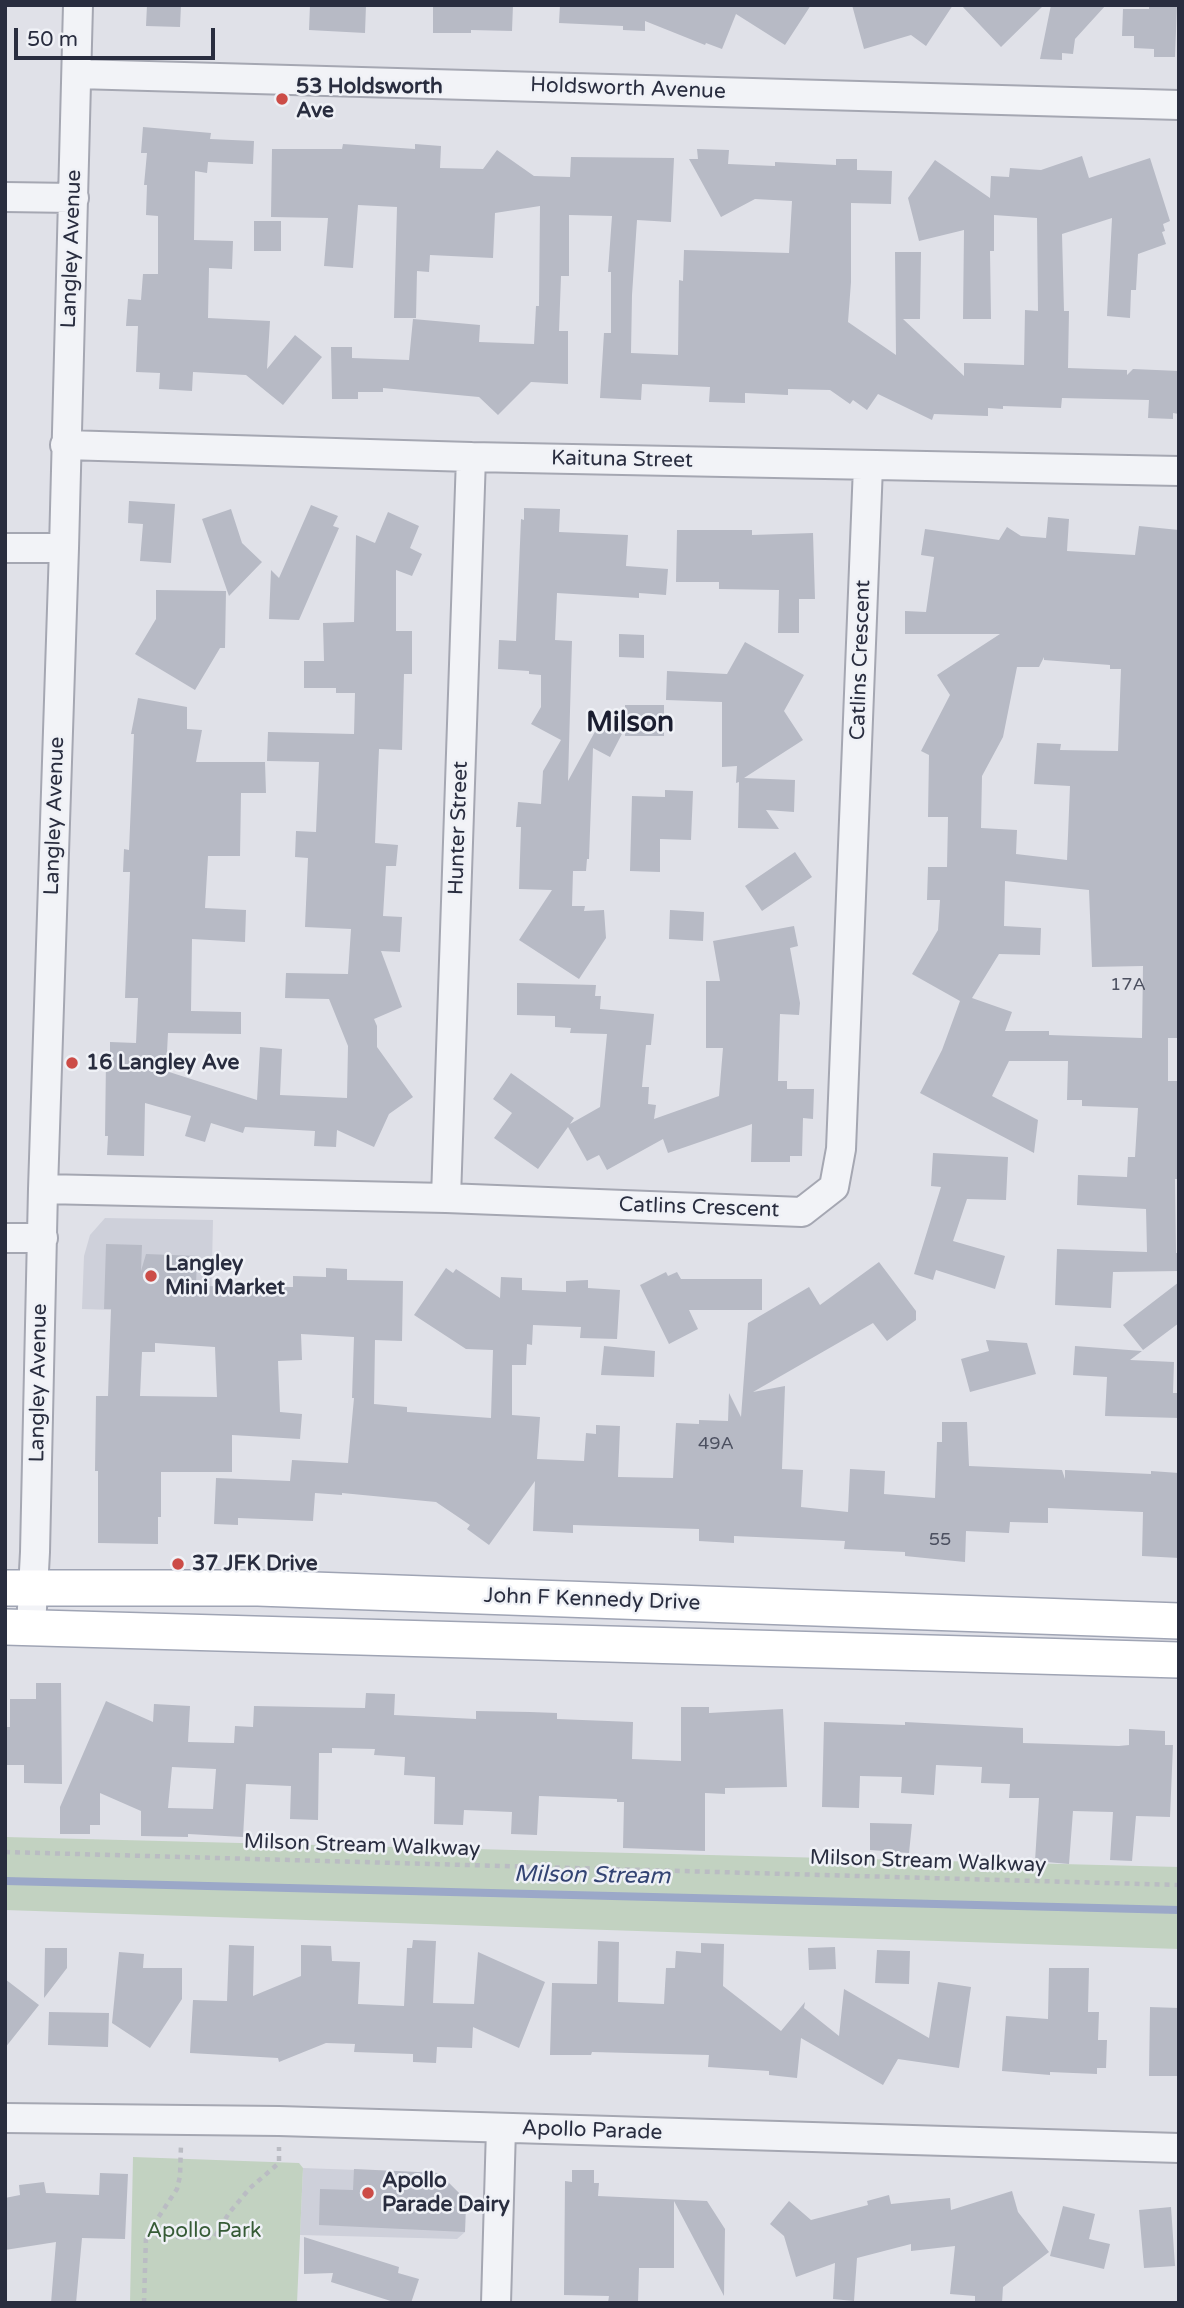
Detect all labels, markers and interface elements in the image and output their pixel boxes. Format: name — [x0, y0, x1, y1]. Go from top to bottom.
scale bar — [18, 14, 219, 58]
text: 50 m — [27, 27, 78, 52]
street label: Holdsworth Avenue — [530, 73, 726, 105]
place label: 53 Holdsworth Ave — [296, 74, 443, 124]
marker: 53 Holdsworth Ave — [274, 91, 290, 107]
street label: Langley Avenue — [57, 169, 87, 329]
street label: Kaituna Street — [551, 446, 693, 474]
street label: Catlins Crescent — [846, 579, 876, 741]
district label: Milson — [586, 707, 674, 741]
street label: Langley Avenue — [40, 736, 70, 896]
street label: Hunter Street — [444, 761, 474, 895]
house number: 17A — [1110, 974, 1146, 996]
place label: 16 Langley Ave — [86, 1050, 239, 1076]
marker: 16 Langley Ave — [64, 1055, 80, 1071]
street label: Catlins Crescent — [618, 1193, 780, 1223]
place label: Langley Mini Market — [165, 1251, 285, 1301]
marker: Langley Mini Market — [143, 1268, 159, 1284]
street label: Langley Avenue — [25, 1303, 53, 1463]
house number: 49A — [698, 1433, 734, 1455]
house number: 55 — [929, 1529, 951, 1551]
place label: 37 JFK Drive — [192, 1551, 318, 1577]
marker: 37 JFK Drive — [170, 1556, 186, 1572]
street label: John F Kennedy Drive — [483, 1584, 701, 1616]
street label: Milson Stream Walkway — [243, 1829, 481, 1863]
street label: Milson Stream Walkway — [809, 1845, 1047, 1879]
water label: Milson Stream — [514, 1861, 670, 1891]
street label: Apollo Parade — [521, 2116, 663, 2146]
place label: Apollo Parade Dairy — [382, 2168, 510, 2218]
marker: Apollo Parade Dairy — [360, 2185, 376, 2201]
park label: Apollo Park — [146, 2218, 262, 2244]

